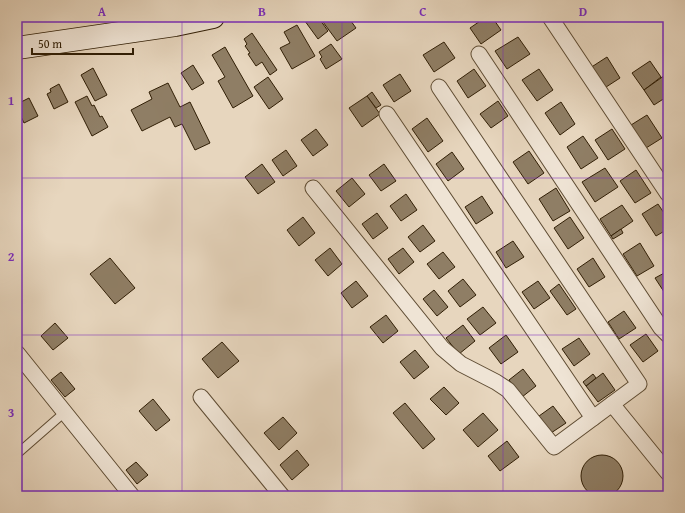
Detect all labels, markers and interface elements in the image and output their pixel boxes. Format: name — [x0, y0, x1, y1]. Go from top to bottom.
text: A — [98, 2, 107, 21]
text: B — [258, 2, 266, 21]
text: C — [419, 2, 427, 21]
text: D — [579, 2, 587, 21]
scale bar — [32, 30, 133, 56]
text: 50 m — [38, 35, 62, 52]
text: 1 — [8, 91, 14, 110]
text: 2 — [8, 247, 15, 266]
text: 3 — [8, 403, 14, 422]

